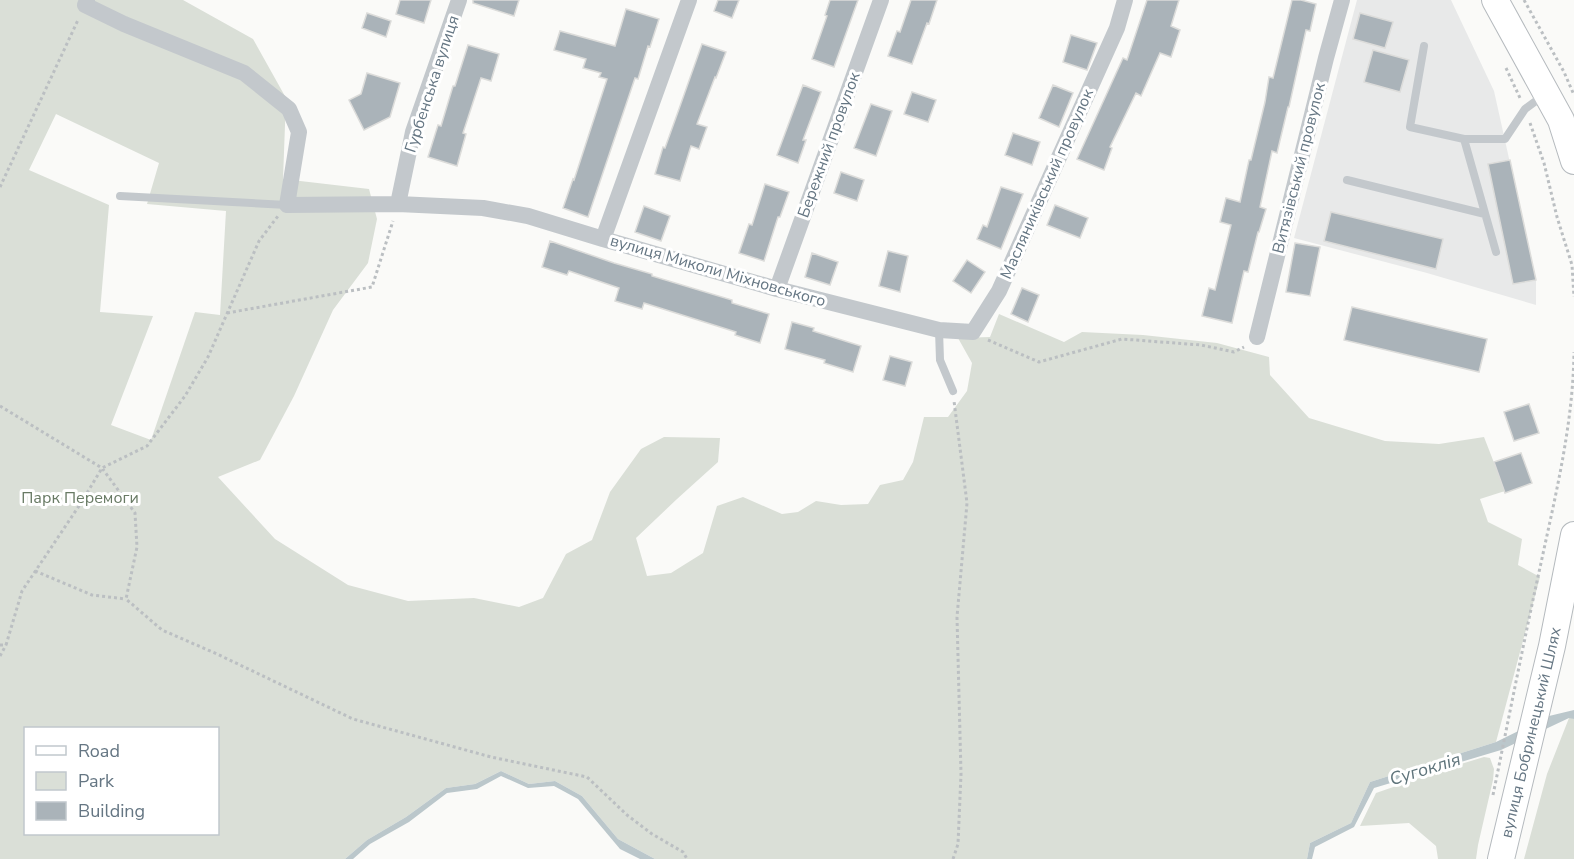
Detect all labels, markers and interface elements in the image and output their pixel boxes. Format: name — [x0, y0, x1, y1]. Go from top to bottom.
street label: Гурбенська вулиця — [399, 13, 465, 155]
street label: Бережний провулок — [792, 69, 866, 221]
street label: Витязівський провулок — [1267, 80, 1331, 256]
street label: Масляниківський провулок — [995, 85, 1099, 283]
street label: вулиця Миколи Міхновського — [608, 230, 828, 312]
park label: Парк Перемоги — [21, 487, 139, 509]
street label: вулиця Бобринецький Шлях — [1495, 625, 1567, 840]
legend — [24, 727, 219, 835]
text: Road — [78, 739, 120, 763]
water label: Сугоклія — [1387, 747, 1463, 791]
text: Park — [78, 769, 115, 793]
text: Building — [78, 799, 145, 823]

